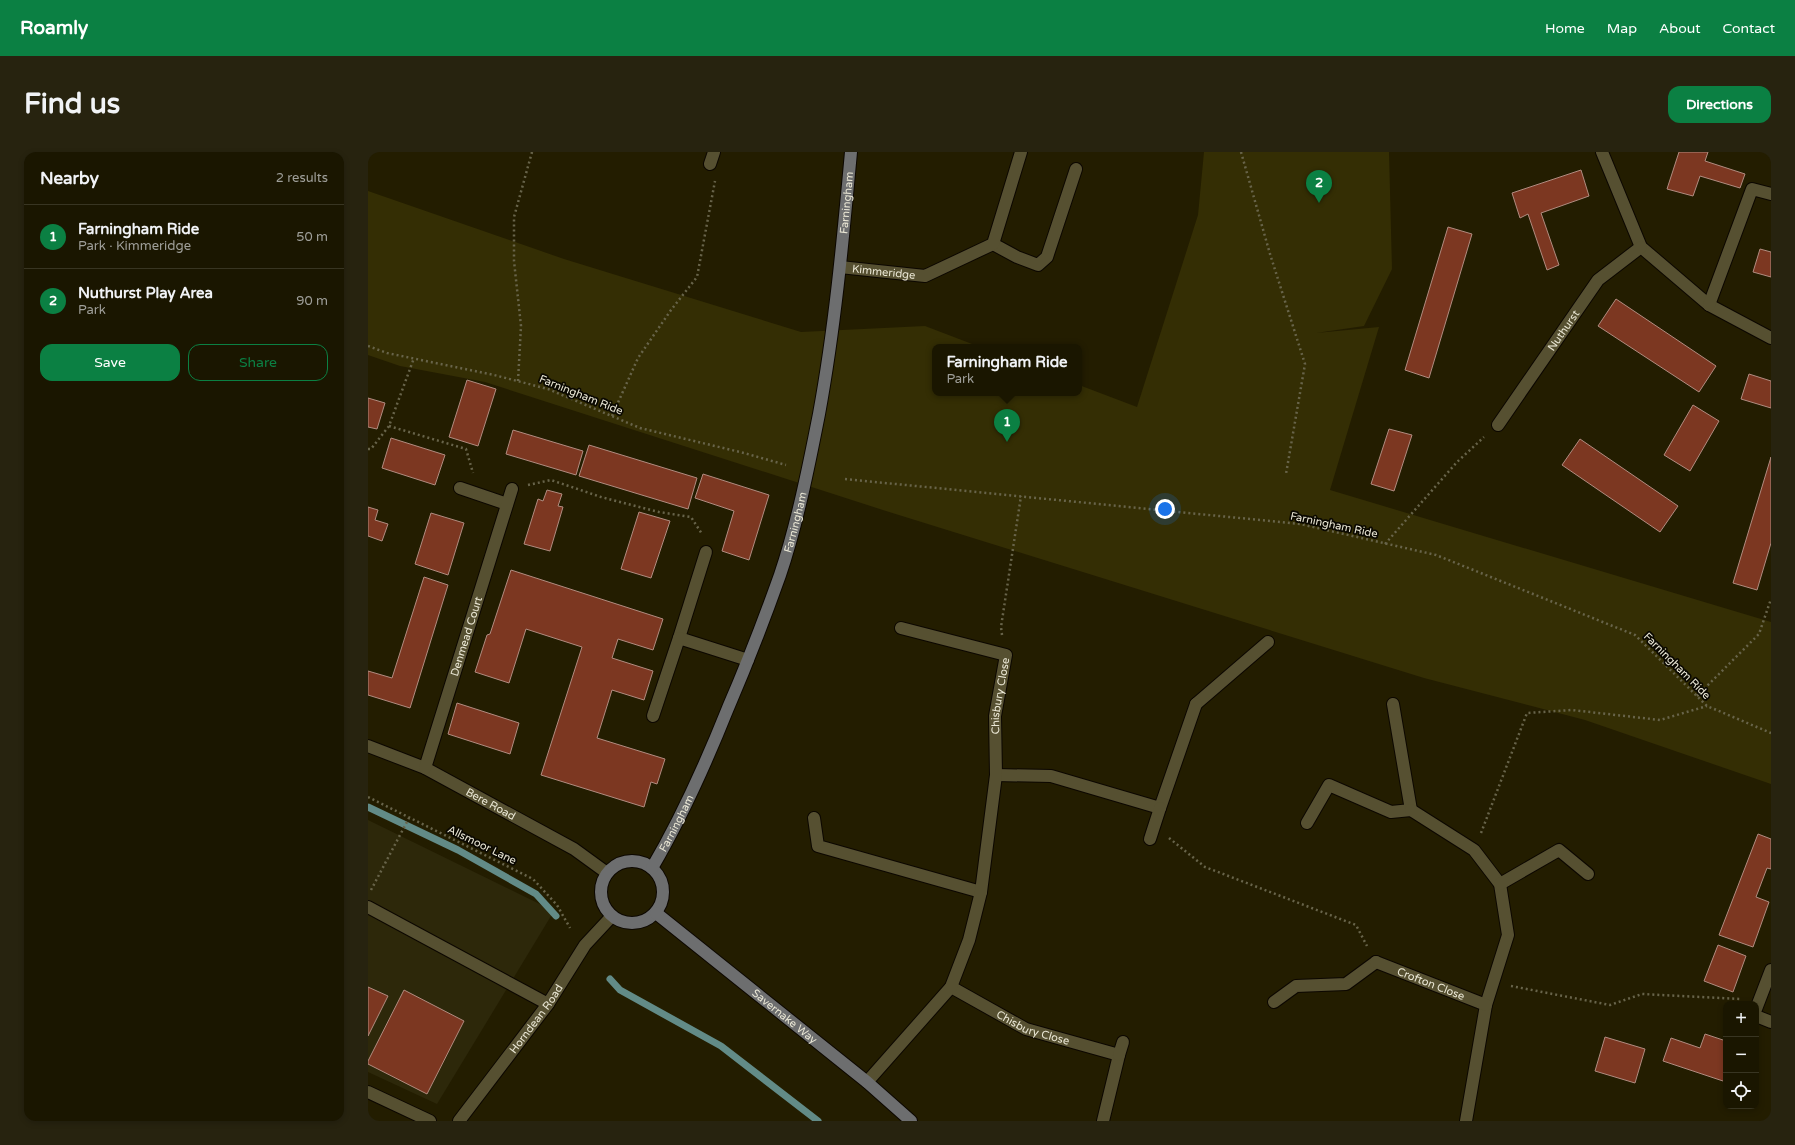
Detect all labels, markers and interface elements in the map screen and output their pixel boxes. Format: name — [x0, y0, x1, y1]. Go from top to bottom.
text: Roamly — [20, 17, 88, 39]
text: Home — [1545, 20, 1585, 37]
text: Map — [1607, 20, 1637, 37]
text: About — [1659, 20, 1701, 37]
text: Contact — [1723, 20, 1775, 37]
button: Directions — [1668, 86, 1771, 123]
text: Find us — [24, 87, 120, 121]
text: Nearby — [40, 168, 99, 189]
text: 2 results — [276, 170, 328, 186]
pin: 2 — [1306, 170, 1332, 203]
street label: Farningham — [837, 171, 856, 234]
text: Farningham Ride — [78, 220, 199, 238]
text: 1 — [49, 229, 57, 245]
text: 50 m — [296, 229, 328, 245]
text: Park · Kimmeridge — [78, 238, 191, 254]
street label: Kimmeridge — [851, 262, 916, 281]
text: Nuthurst Play Area — [78, 284, 213, 302]
text: 2 — [49, 293, 57, 309]
text: 90 m — [296, 293, 328, 309]
text: Park — [78, 302, 106, 318]
street label: Nuthurst — [1545, 307, 1582, 353]
button: Save — [40, 344, 180, 381]
button: Share — [188, 344, 328, 381]
popup — [932, 344, 1082, 396]
text: Farningham Ride — [946, 353, 1068, 371]
text: Park — [946, 371, 974, 387]
street label: Farningham Ride — [537, 372, 625, 418]
pin: 1 — [994, 409, 1020, 442]
street label: Farningham — [781, 491, 809, 554]
your location — [1155, 499, 1175, 519]
street label: Farningham Ride — [1289, 509, 1379, 541]
street label: Denmead Court — [448, 595, 485, 678]
street label: Farningham Ride — [1641, 630, 1713, 702]
street label: Chisbury Close — [988, 657, 1012, 735]
street label: Bere Road — [464, 785, 518, 823]
street label: Farningham — [656, 792, 696, 854]
street label: Allsmoor Lane — [445, 823, 519, 867]
street label: Crofton Close — [1395, 964, 1467, 1003]
street label: Horndean Road — [506, 982, 565, 1056]
street label: Savernake Way — [750, 986, 820, 1046]
map controls — [1723, 1001, 1759, 1109]
button: + — [1723, 1001, 1759, 1037]
street label: Chisbury Close — [994, 1007, 1071, 1047]
button: − — [1723, 1037, 1759, 1073]
button: locate — [1723, 1073, 1759, 1109]

